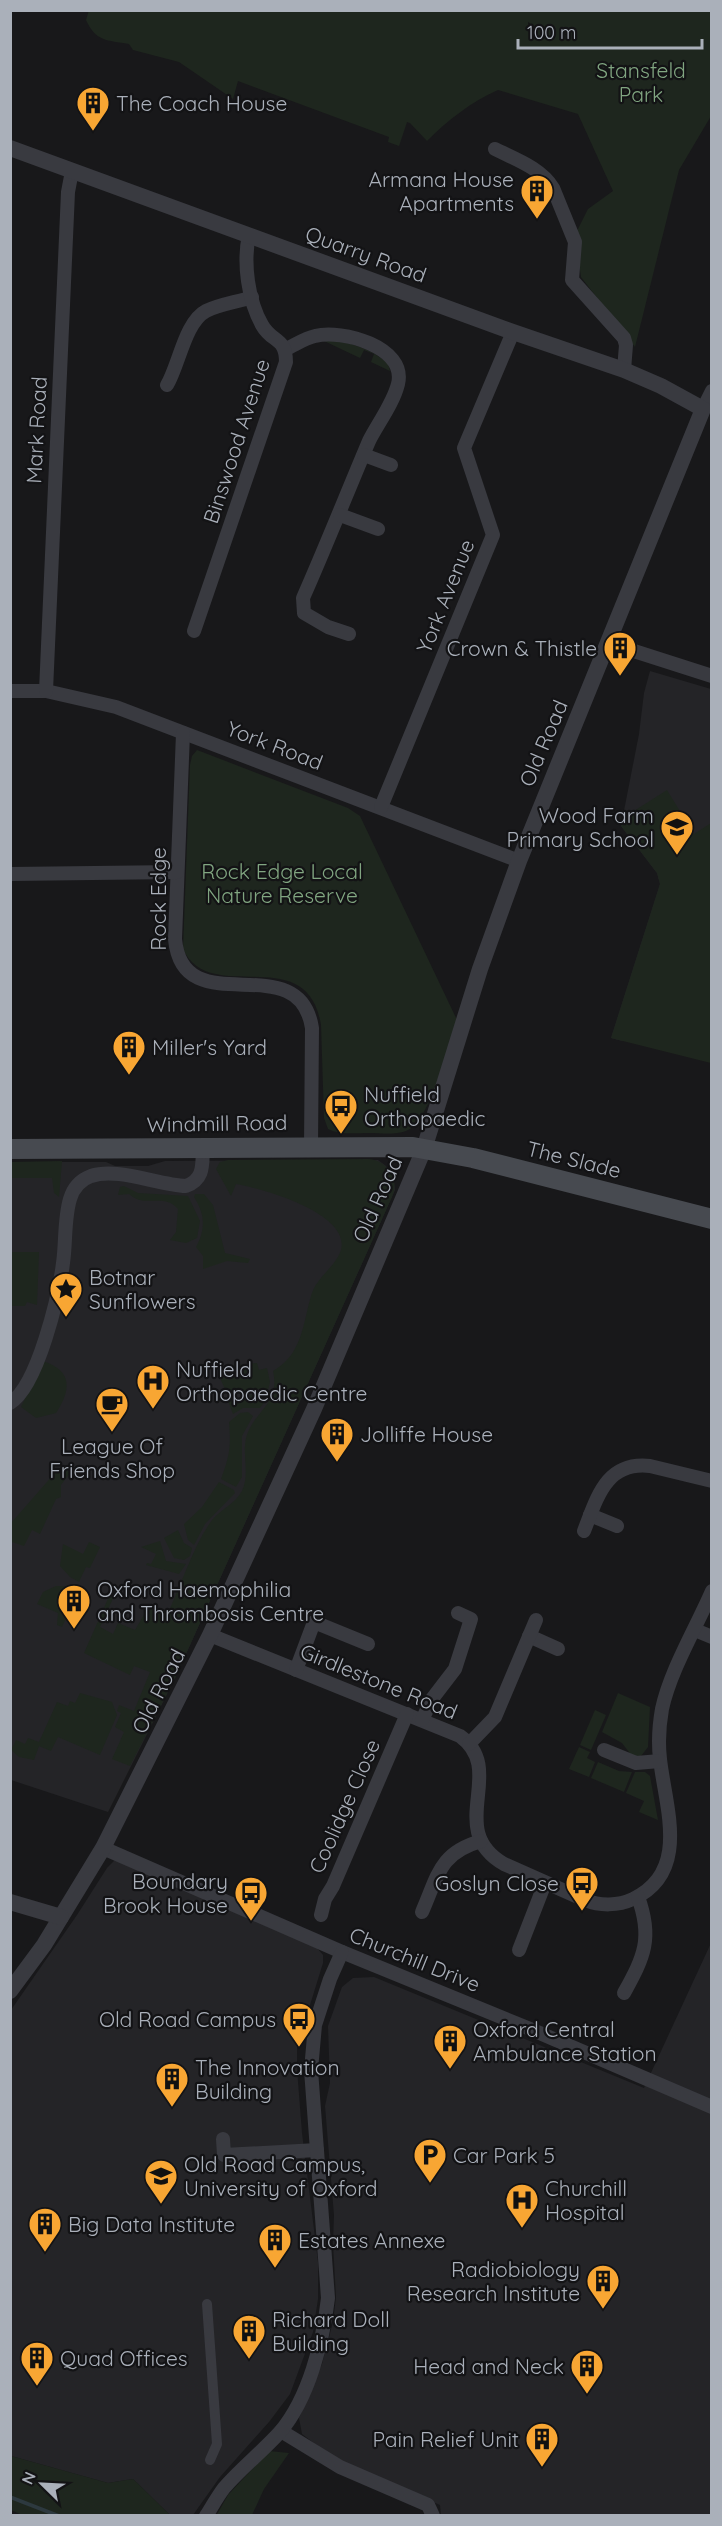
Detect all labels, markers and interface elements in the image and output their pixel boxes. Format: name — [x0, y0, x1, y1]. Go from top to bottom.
scale bar — [518, 12, 702, 50]
text: 100 m — [527, 21, 576, 44]
park label: Stansfeld Park — [596, 57, 686, 107]
building icon: The Coach House — [75, 85, 111, 132]
place label: The Coach House — [116, 90, 287, 116]
place label: Armana House Apartments — [368, 166, 514, 216]
building icon: Armana House Apartments — [519, 173, 555, 220]
street label: Quarry Road — [302, 220, 430, 288]
street label: Binswood Avenue — [197, 355, 275, 527]
street label: Mark Road — [20, 376, 52, 484]
street label: York Avenue — [410, 535, 480, 657]
building icon: Crown & Thistle — [602, 630, 638, 677]
place label: Crown & Thistle — [447, 635, 597, 661]
street label: Old Road — [513, 696, 573, 790]
street label: York Road — [223, 715, 327, 775]
place label: Wood Farm Primary School — [506, 802, 654, 852]
school or university icon: Wood Farm Primary School — [659, 809, 695, 856]
street label: Rock Edge — [145, 847, 171, 951]
park label: Rock Edge Local Nature Reserve — [201, 858, 363, 908]
building icon: Miller's Yard — [111, 1029, 147, 1076]
place label: Miller's Yard — [152, 1034, 267, 1060]
place label: Nuffield Orthopaedic — [364, 1081, 485, 1131]
bus stop icon: Nuffield Orthopaedic — [323, 1088, 359, 1135]
street label: Windmill Road — [146, 1109, 288, 1137]
street label: The Slade — [524, 1135, 624, 1183]
street label: Old Road — [347, 1152, 407, 1246]
place label: Botnar Sunflowers — [89, 1264, 196, 1314]
place icon: Botnar Sunflowers — [48, 1271, 84, 1318]
place label: Nuffield Orthopaedic Centre — [176, 1356, 367, 1406]
hospital icon: Nuffield Orthopaedic Centre — [135, 1363, 171, 1410]
cafe icon: League Of Friends Shop — [94, 1386, 130, 1433]
building icon: Jolliffe House — [319, 1416, 355, 1463]
place label: Jolliffe House — [360, 1421, 493, 1447]
place label: League Of Friends Shop — [49, 1433, 175, 1483]
place label: Oxford Haemophilia and Thrombosis Centre — [97, 1576, 324, 1626]
building icon: Oxford Haemophilia and Thrombosis Centre — [56, 1583, 92, 1630]
street label: Girdlestone Road — [297, 1638, 461, 1724]
street label: Old Road — [126, 1644, 190, 1738]
street label: Coolidge Close — [303, 1735, 385, 1877]
bus stop icon: Goslyn Close — [564, 1865, 600, 1912]
place label: Boundary Brook House — [103, 1868, 228, 1918]
place label: Goslyn Close — [435, 1870, 559, 1896]
bus stop icon: Boundary Brook House — [233, 1875, 269, 1922]
street label: Churchill Drive — [346, 1921, 484, 1997]
bus stop icon: Old Road Campus — [281, 2001, 317, 2048]
place label: Old Road Campus — [99, 2006, 276, 2032]
place label: Oxford Central Ambulance Station — [473, 2016, 657, 2066]
building icon: Oxford Central Ambulance Station — [432, 2023, 468, 2070]
place label: The Innovation Building — [195, 2054, 340, 2104]
building icon: The Innovation Building — [154, 2061, 190, 2108]
parking icon: Car Park 5 — [412, 2137, 448, 2184]
place label: Car Park 5 — [453, 2142, 555, 2168]
place label: Old Road Campus, University of Oxford — [184, 2151, 378, 2201]
school or university icon: Old Road Campus, University of Oxford — [143, 2158, 179, 2205]
place label: Churchill Hospital — [545, 2175, 627, 2225]
hospital icon: Churchill Hospital — [504, 2182, 540, 2229]
building icon: Big Data Institute — [27, 2206, 63, 2253]
place label: Big Data Institute — [68, 2211, 235, 2237]
building icon: Estates Annexe — [257, 2222, 293, 2269]
place label: Estates Annexe — [298, 2227, 445, 2253]
place label: Radiobiology Research Institute — [407, 2256, 580, 2306]
building icon: Radiobiology Research Institute — [585, 2263, 621, 2310]
place label: Richard Doll Building — [272, 2306, 390, 2356]
building icon: Richard Doll Building — [231, 2313, 267, 2360]
building icon: Quad Offices — [19, 2340, 55, 2387]
place label: Quad Offices — [60, 2345, 188, 2371]
building icon: Head and Neck — [569, 2348, 605, 2395]
place label: Head and Neck — [413, 2353, 564, 2379]
building icon: Pain Relief Unit — [524, 2421, 560, 2468]
place label: Pain Relief Unit — [372, 2426, 519, 2452]
north arrow — [12, 2454, 72, 2514]
text: N — [17, 2468, 40, 2487]

